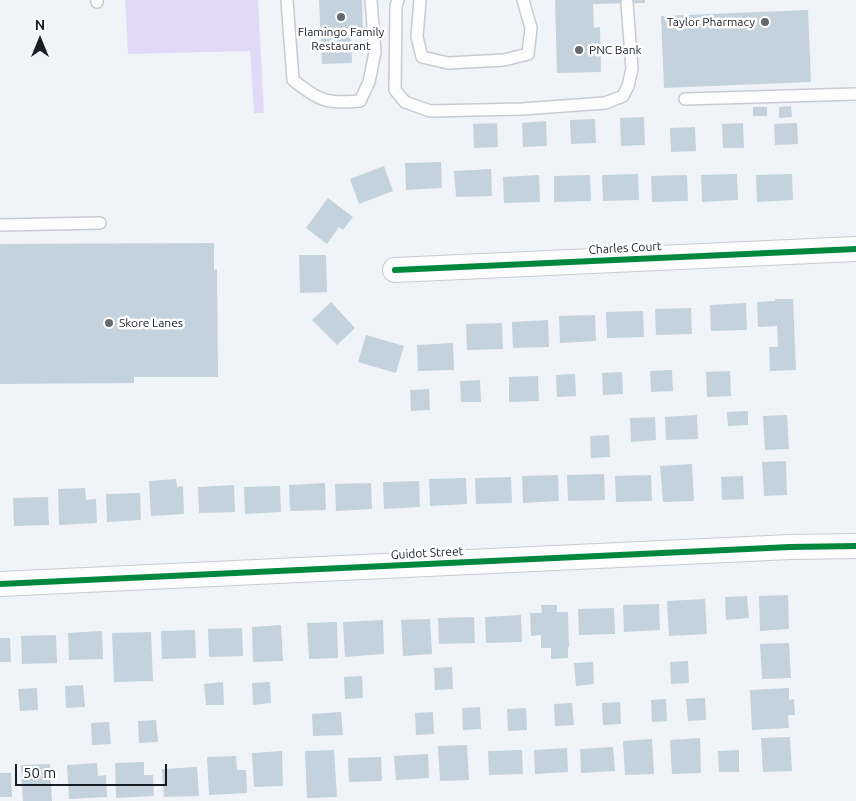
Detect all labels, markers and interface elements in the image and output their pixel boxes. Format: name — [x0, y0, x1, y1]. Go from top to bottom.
marker: Flamingo Family Restaurant — [335, 11, 347, 23]
north arrow — [15, 15, 65, 65]
place label: Taylor Pharmacy — [667, 15, 755, 29]
marker: Taylor Pharmacy — [759, 16, 771, 28]
text: N — [35, 17, 45, 33]
place label: Flamingo Family Restaurant — [298, 25, 384, 53]
place label: PNC Bank — [589, 43, 642, 57]
marker: PNC Bank — [573, 44, 585, 56]
street label: Charles Court — [588, 239, 662, 257]
place label: Skore Lanes — [119, 316, 183, 330]
marker: Skore Lanes — [103, 317, 115, 329]
street label: Guidot Street — [390, 544, 464, 562]
scale bar — [18, 754, 170, 786]
text: 50 m — [23, 764, 56, 781]

